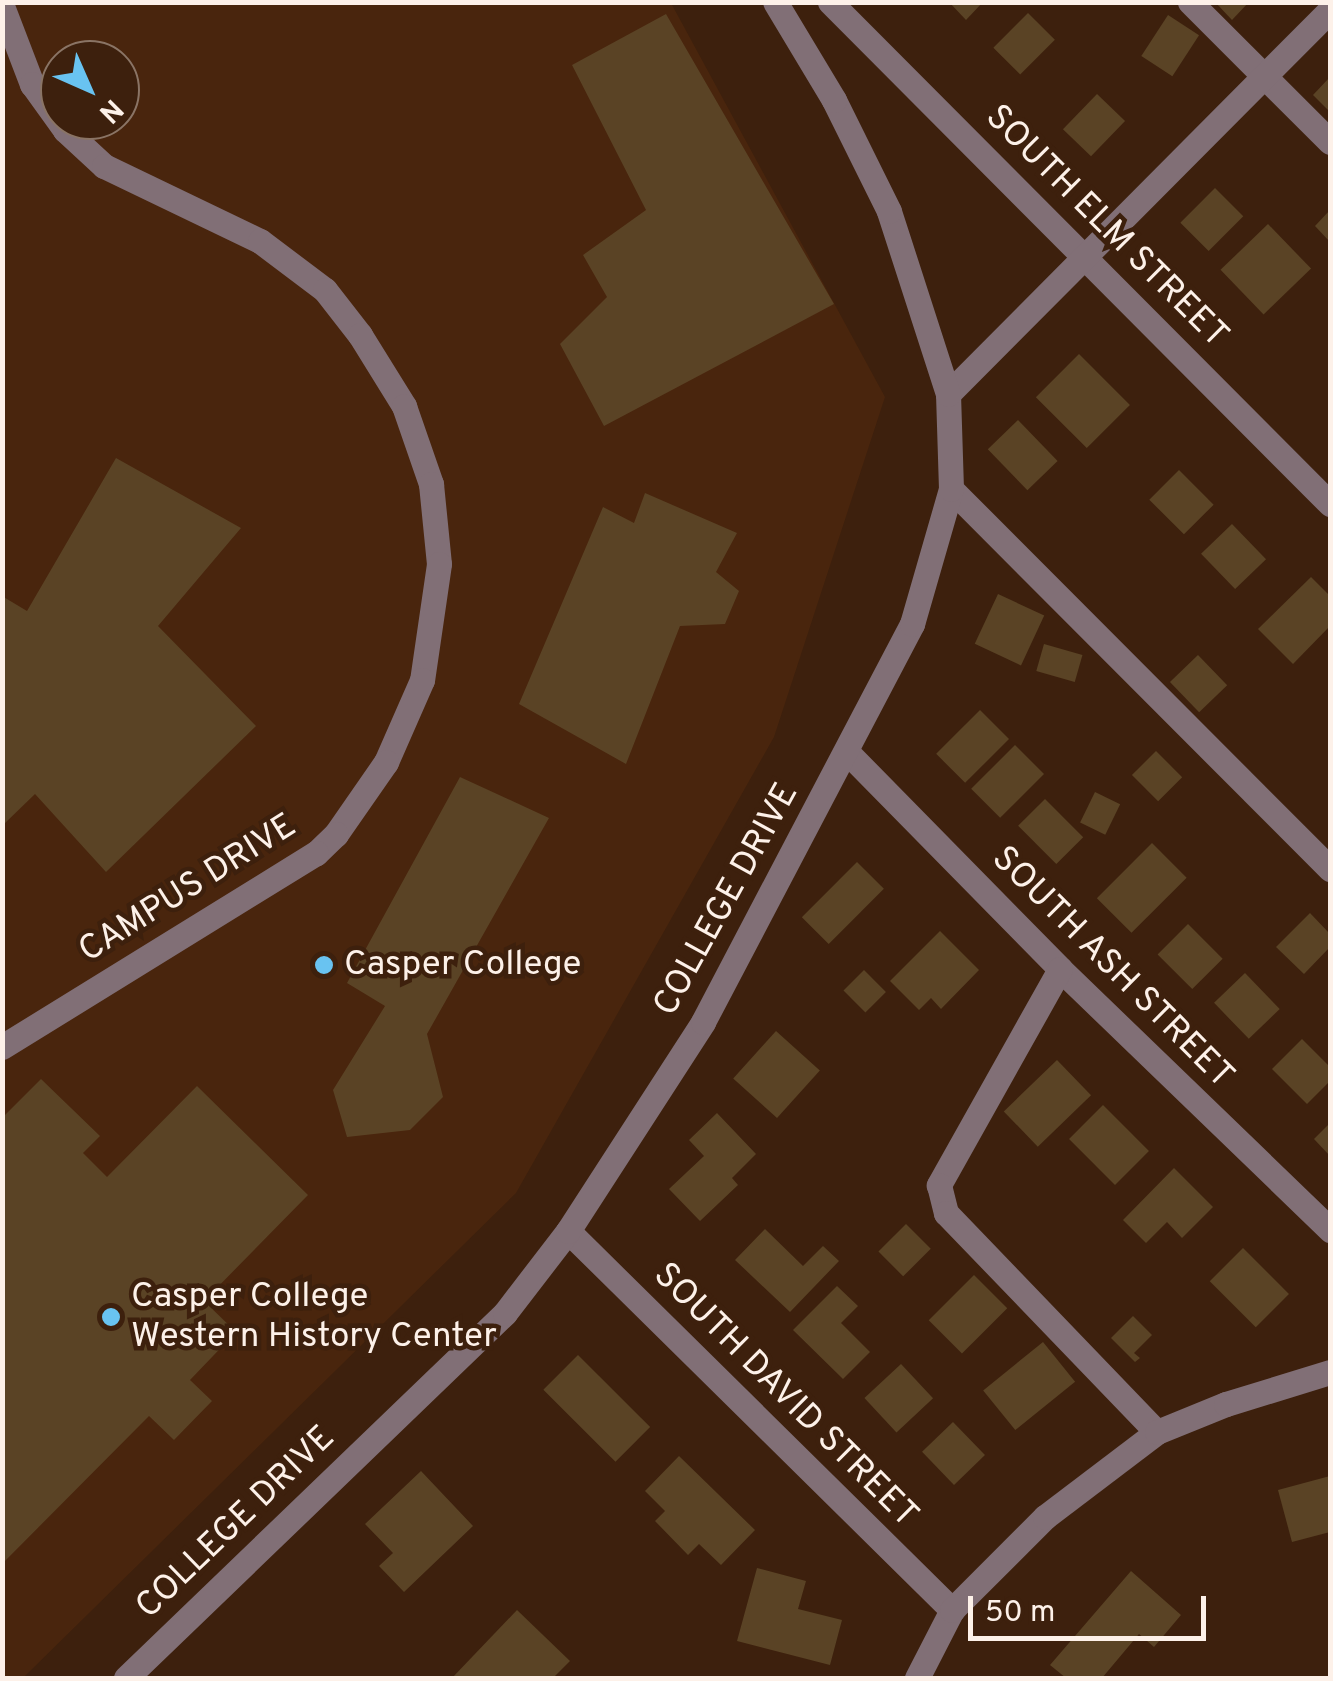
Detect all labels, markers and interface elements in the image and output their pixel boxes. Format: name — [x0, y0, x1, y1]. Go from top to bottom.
north arrow — [40, 40, 140, 140]
text: N — [90, 90, 130, 130]
street label: SOUTH ELM STREET — [976, 97, 1236, 357]
street label: COLLEGE DRIVE — [646, 776, 808, 1024]
street label: CAMPUS DRIVE — [72, 805, 304, 973]
street label: SOUTH ASH STREET — [982, 838, 1242, 1098]
place label: Casper College — [344, 944, 581, 986]
marker: Casper College — [313, 954, 335, 976]
street label: SOUTH DAVID STREET — [644, 1255, 926, 1537]
place label: Casper College Western History Center — [131, 1276, 497, 1358]
marker: Casper College Western History Center — [100, 1306, 122, 1328]
street label: COLLEGE DRIVE — [128, 1418, 344, 1628]
scale bar — [973, 1576, 1210, 1638]
text: 50 m — [985, 1595, 1055, 1632]

